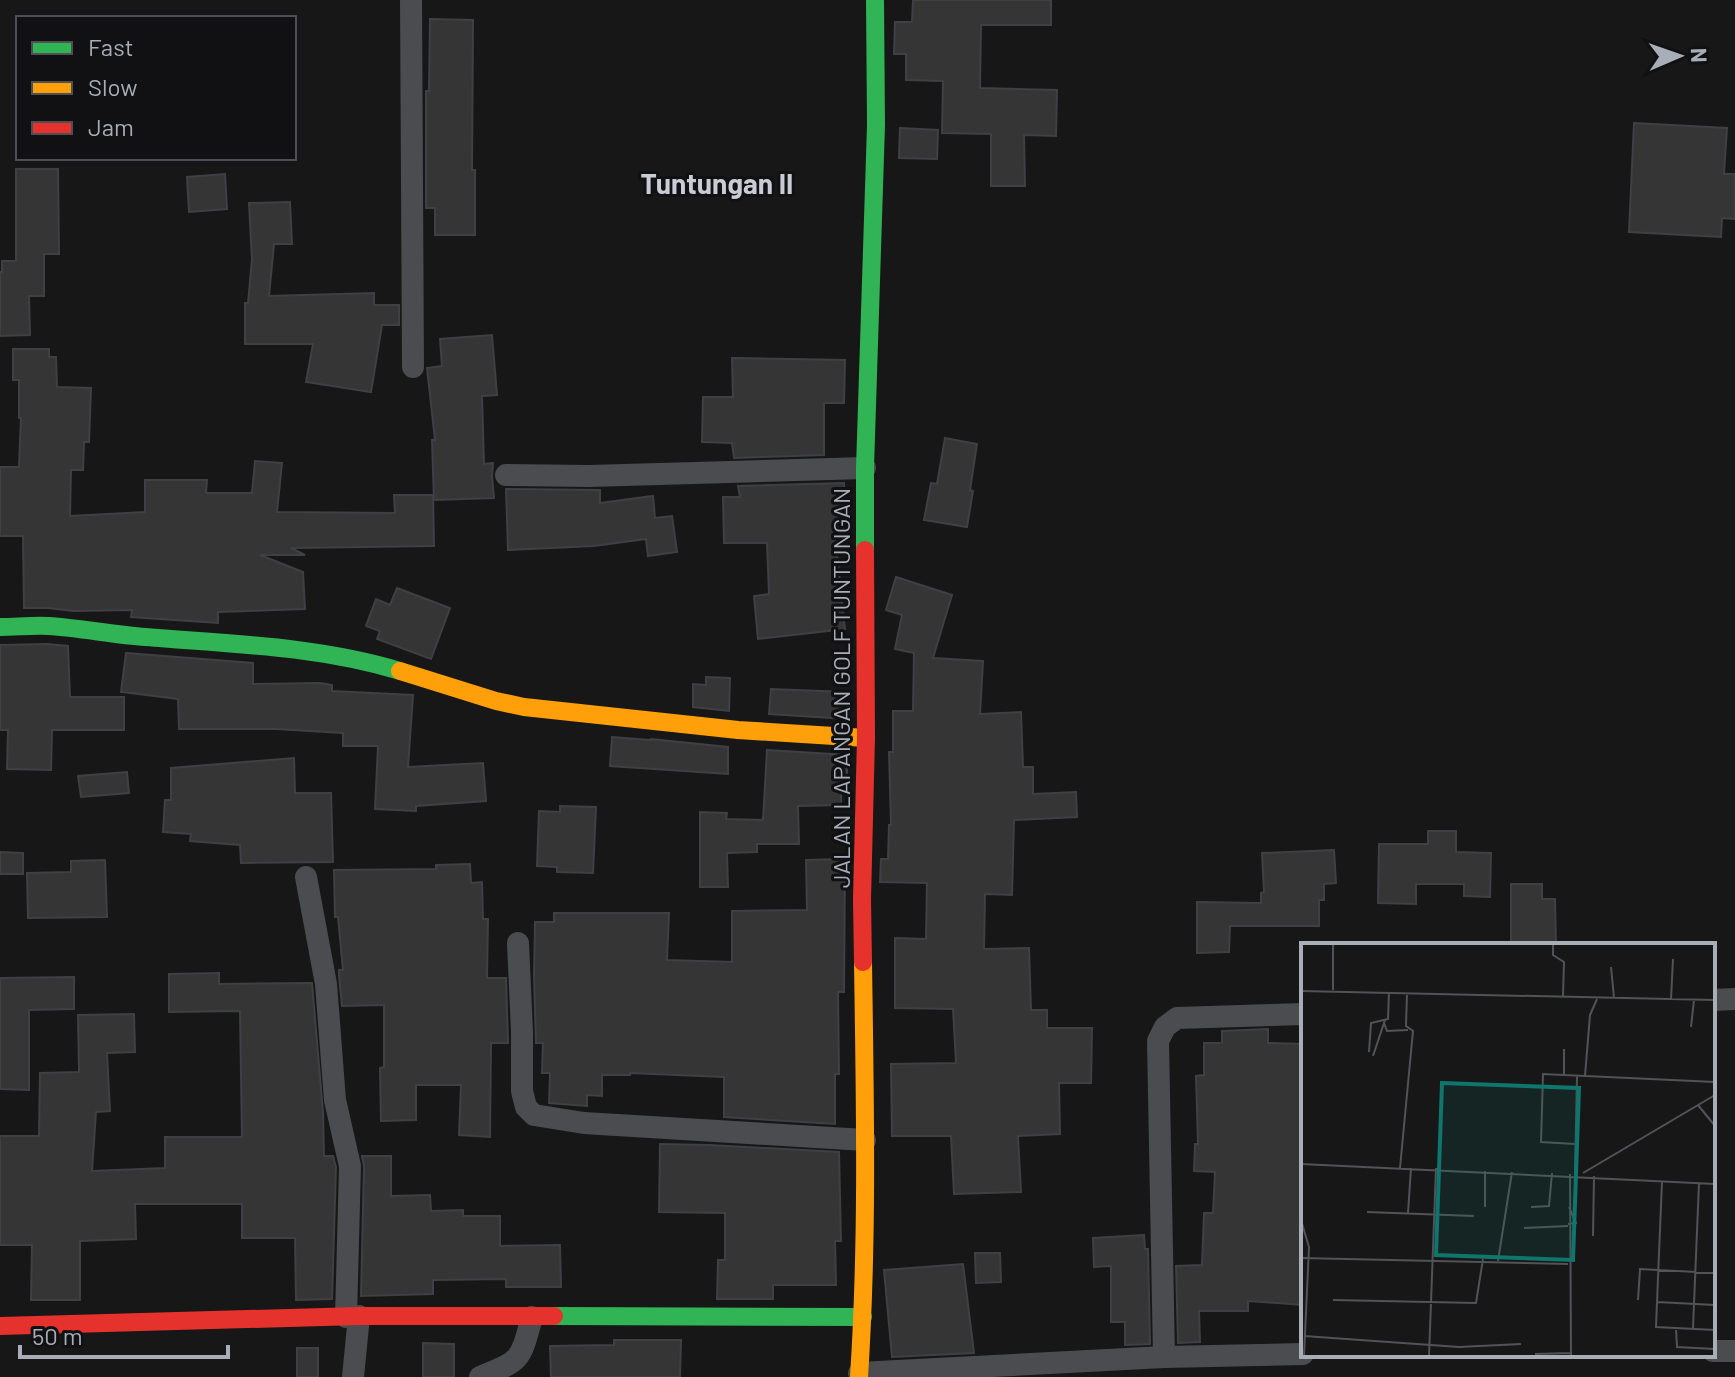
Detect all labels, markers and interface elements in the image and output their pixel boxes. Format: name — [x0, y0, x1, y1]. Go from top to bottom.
legend — [16, 16, 296, 160]
north arrow — [1639, 16, 1719, 96]
text: Fast — [88, 32, 133, 61]
text: N — [1687, 47, 1713, 63]
text: Slow — [88, 72, 137, 101]
text: Jam — [88, 112, 134, 141]
district label: Tuntungan II — [641, 166, 793, 200]
street label: JALAN LAPANGAN GOLF TUNTUNGAN — [826, 488, 855, 888]
inset map — [1301, 943, 1715, 1357]
scale bar — [20, 1309, 228, 1359]
text: 50 m — [32, 1321, 83, 1350]

